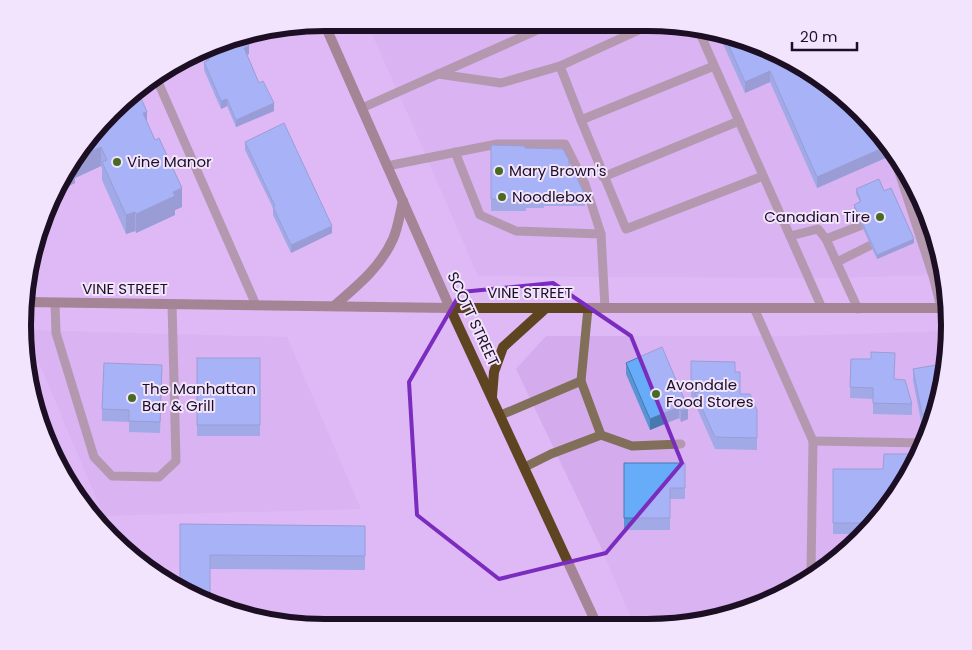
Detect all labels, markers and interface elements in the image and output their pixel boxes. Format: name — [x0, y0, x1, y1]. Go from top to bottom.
scale bar — [792, 20, 857, 52]
text: 20 m — [800, 26, 838, 47]
place label: Vine Manor — [127, 151, 212, 172]
marker: Vine Manor — [111, 156, 123, 168]
place label: Mary Brown's — [509, 160, 607, 181]
marker: Mary Brown's — [493, 165, 505, 177]
place label: Noodlebox — [512, 186, 592, 207]
marker: Noodlebox — [496, 191, 508, 203]
place label: Canadian Tire — [764, 206, 870, 227]
marker: Canadian Tire — [874, 211, 886, 223]
street label: SCOTT STREET — [442, 268, 505, 369]
street label: VINE STREET — [82, 278, 168, 299]
street label: VINE STREET — [487, 282, 573, 303]
place label: Avondale Food Stores — [666, 374, 754, 412]
place label: The Manhattan Bar & Grill — [142, 378, 256, 416]
marker: Avondale Food Stores — [650, 388, 662, 400]
marker: The Manhattan Bar & Grill — [126, 392, 138, 404]

